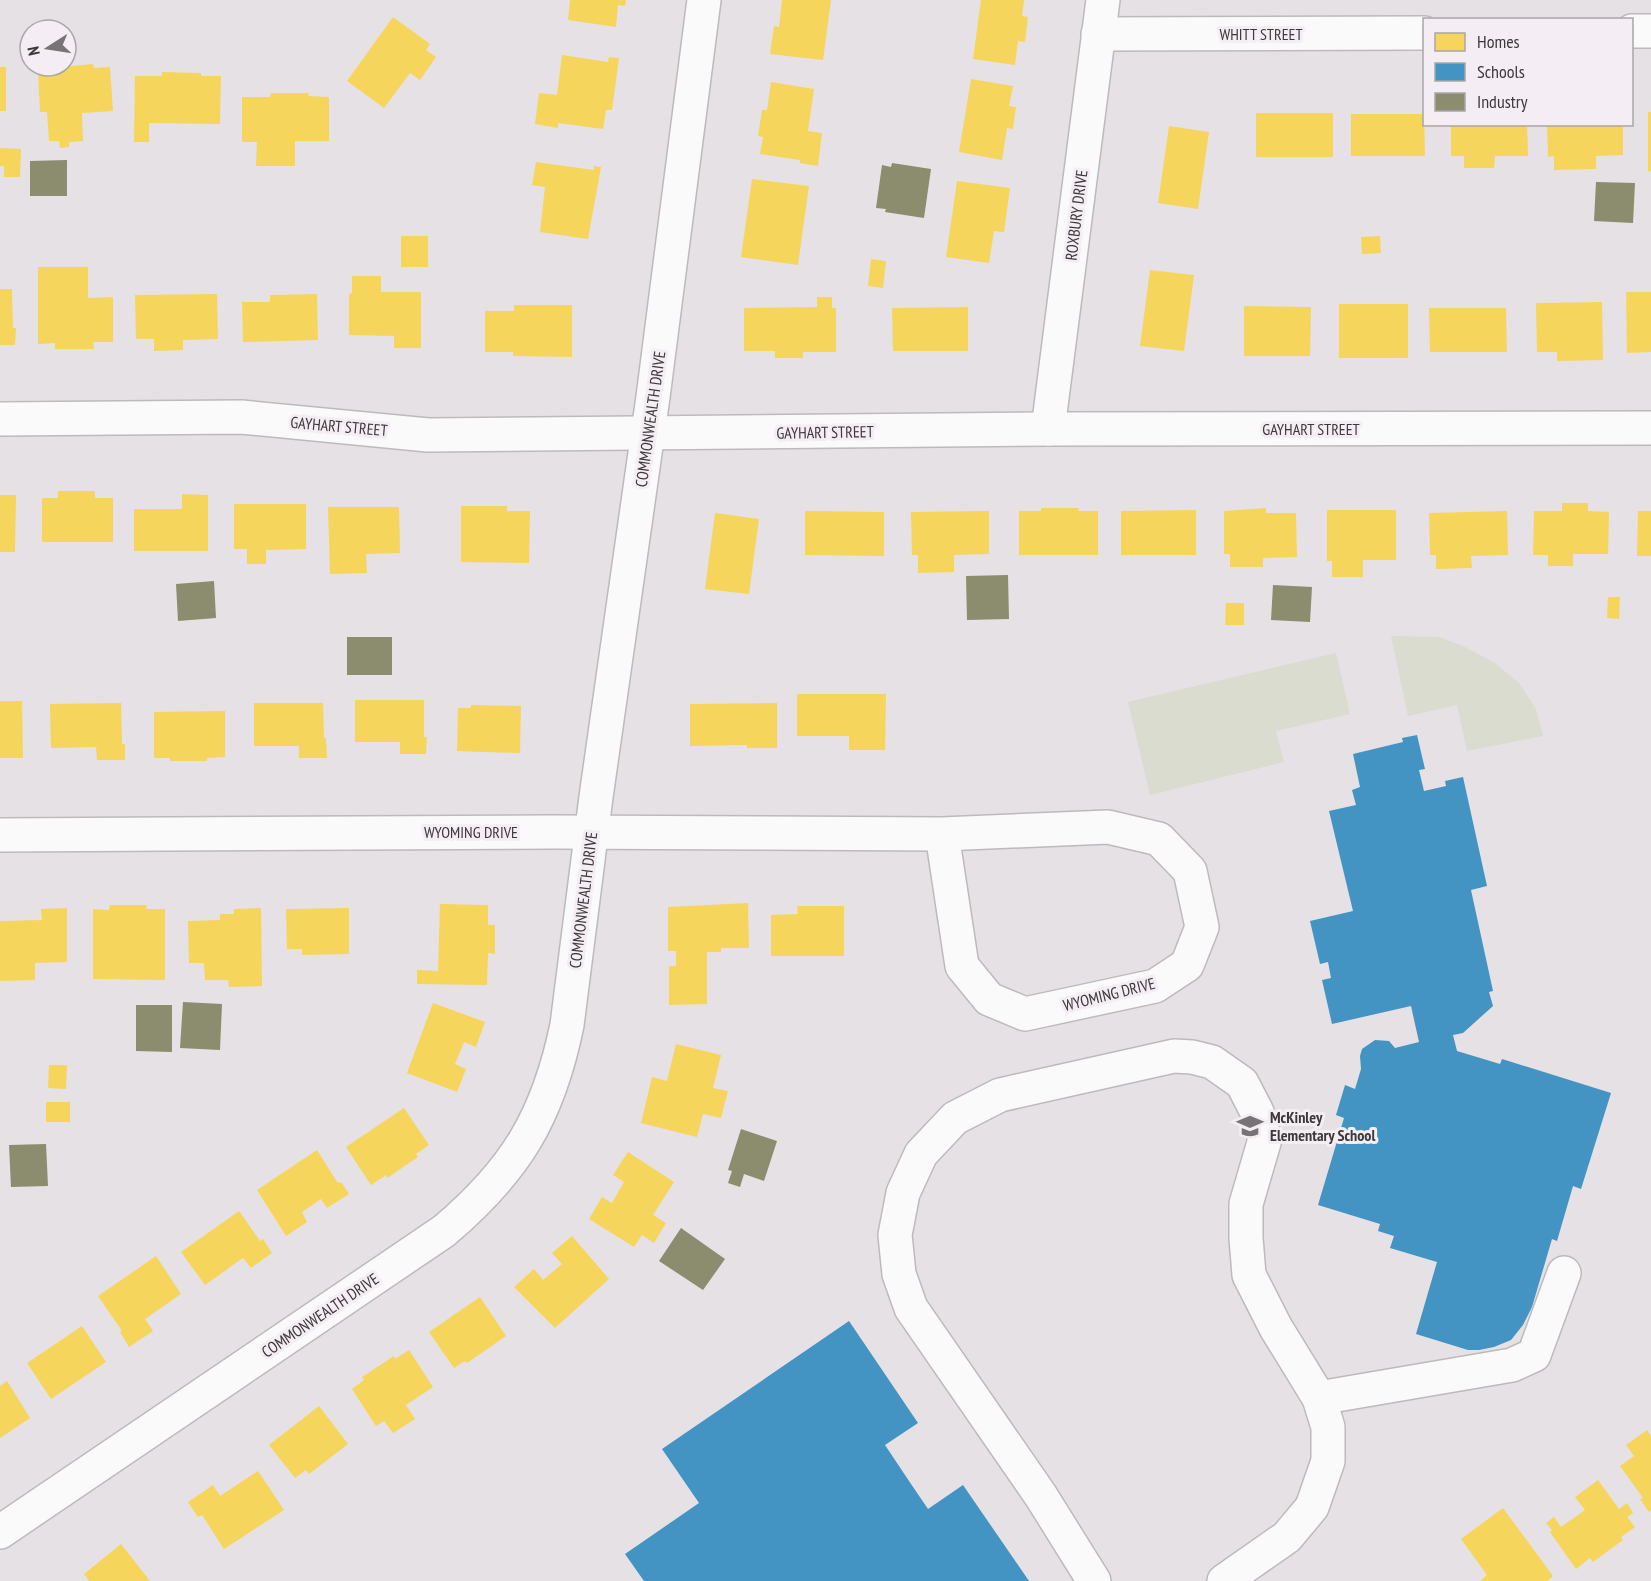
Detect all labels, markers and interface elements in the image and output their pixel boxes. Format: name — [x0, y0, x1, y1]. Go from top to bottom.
north arrow — [18, 18, 78, 78]
legend — [1423, 18, 1633, 126]
street label: WHITT STREET — [1219, 24, 1303, 44]
text: Homes — [1477, 30, 1520, 53]
text: N — [23, 45, 44, 57]
text: Schools — [1477, 60, 1525, 83]
text: Industry — [1477, 90, 1528, 113]
street label: ROXBURY DRIVE — [1061, 169, 1091, 261]
street label: COMMONWEALTH DRIVE — [631, 350, 669, 488]
street label: GAYHART STREET — [290, 412, 388, 440]
street label: GAYHART STREET — [1262, 419, 1360, 439]
street label: GAYHART STREET — [776, 421, 874, 443]
street label: WYOMING DRIVE — [424, 822, 518, 842]
street label: COMMONWEALTH DRIVE — [565, 831, 601, 969]
street label: WYOMING DRIVE — [1061, 973, 1157, 1015]
place label: McKinley Elementary School — [1270, 1107, 1375, 1145]
school or university icon: McKinley Elementary School — [1235, 1111, 1265, 1141]
street label: COMMONWEALTH DRIVE — [258, 1268, 382, 1362]

